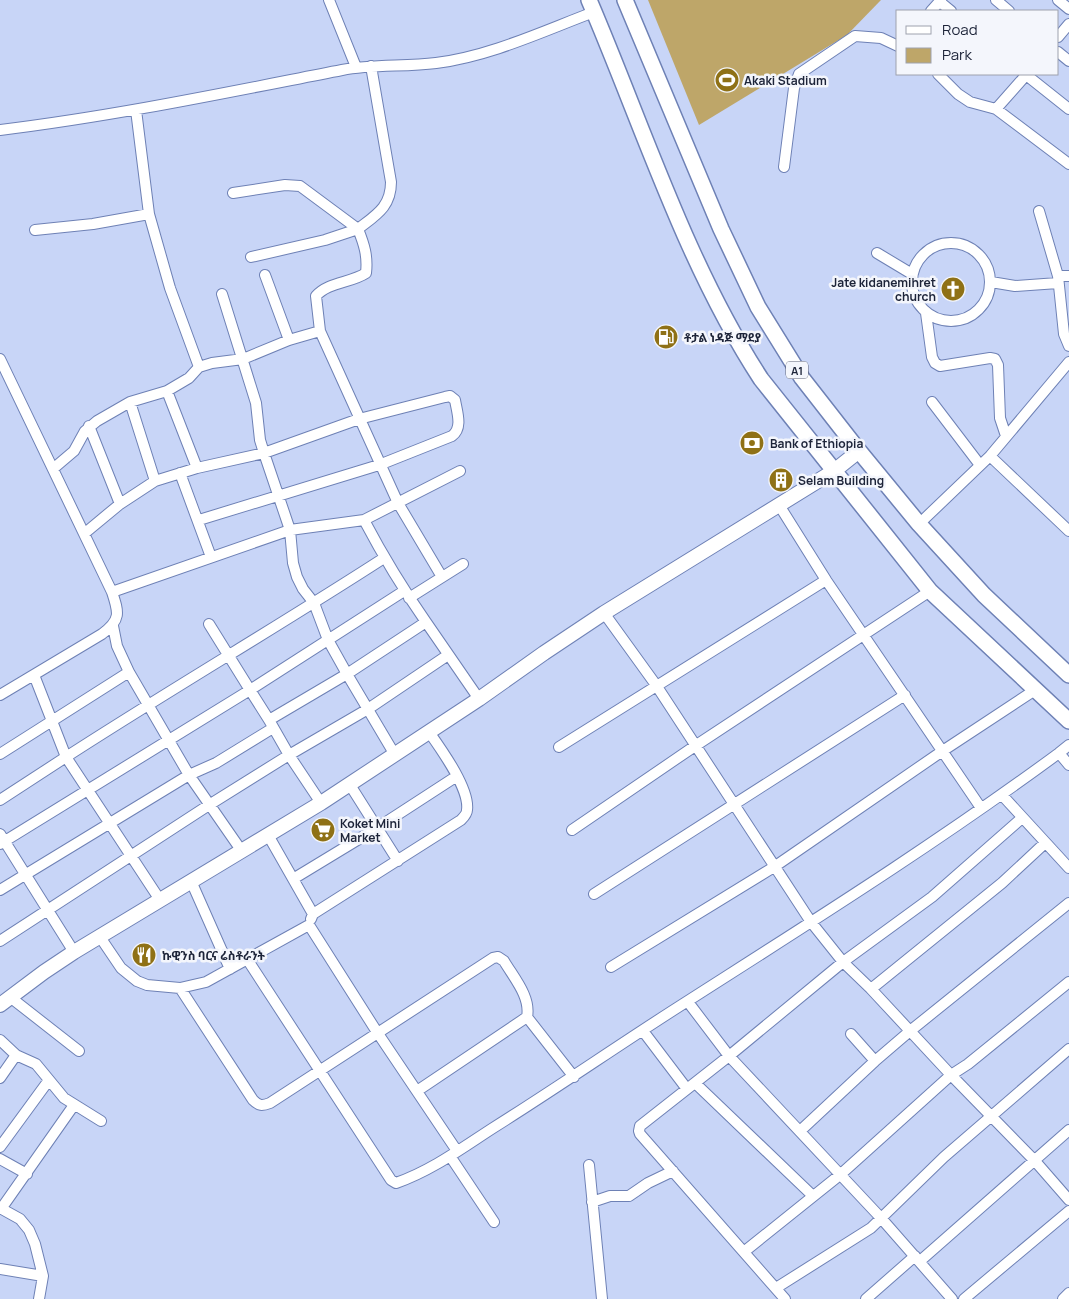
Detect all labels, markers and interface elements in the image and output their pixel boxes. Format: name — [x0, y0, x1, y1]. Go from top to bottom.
legend — [896, 10, 1059, 75]
text: Road — [942, 19, 978, 40]
text: Park — [942, 44, 972, 65]
sports icon: Akaki Stadium — [714, 67, 740, 93]
place label: Akaki Stadium — [744, 72, 827, 89]
place label: Jate kidanemihret church — [831, 274, 936, 305]
church icon: Jate kidanemihret church — [940, 276, 966, 302]
fuel station icon: ቶታል ነዳጅ ማደያ — [653, 324, 679, 350]
place label: ቶታል ነዳጅ ማደያ — [684, 329, 761, 346]
road number: A1 — [786, 362, 808, 378]
bank icon: Bank of Ethiopia — [739, 430, 765, 456]
place label: Bank of Ethiopia — [770, 435, 863, 452]
building icon: Selam Building — [768, 467, 794, 493]
place label: Selam Building — [798, 472, 884, 489]
place label: Koket Mini Market — [340, 815, 400, 846]
supermarket icon: Koket Mini Market — [310, 817, 336, 843]
restaurant icon: ኩዊንስ ባርና ሬስቶራንት — [131, 942, 157, 968]
place label: ኩዊንስ ባርና ሬስቶራንት — [162, 947, 266, 964]

